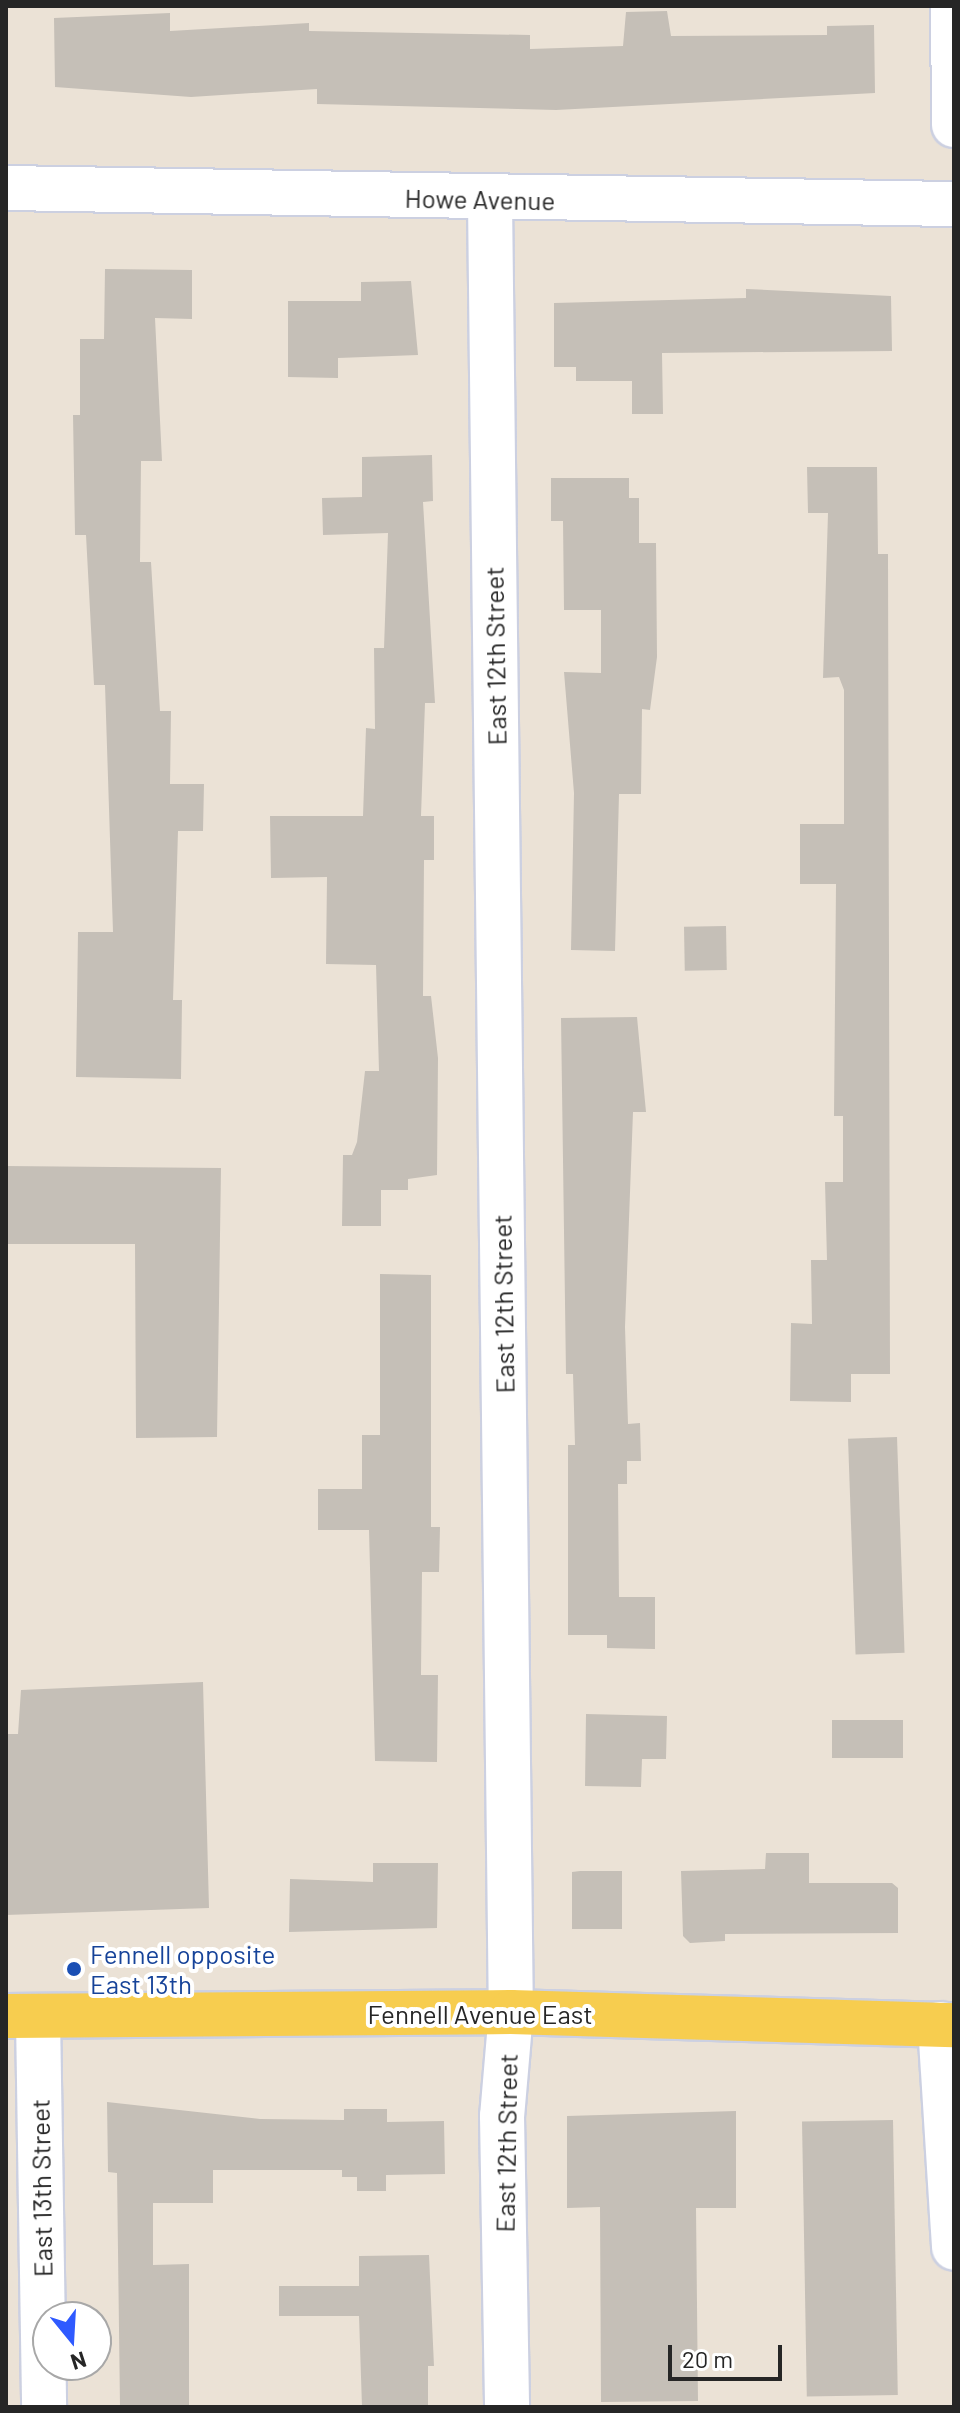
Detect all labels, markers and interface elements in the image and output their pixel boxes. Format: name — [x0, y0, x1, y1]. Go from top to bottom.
street label: Howe Avenue — [404, 182, 556, 216]
street label: East 12th Street — [478, 566, 512, 746]
street label: East 12th Street — [486, 1214, 520, 1394]
place label: Fennell opposite East 13th — [90, 1938, 275, 2000]
marker: Fennell opposite East 13th — [65, 1960, 83, 1978]
street label: Fennell Avenue East — [367, 1998, 593, 2030]
street label: East 12th Street — [489, 2053, 523, 2233]
street label: East 13th Street — [24, 2099, 58, 2277]
north arrow — [32, 2301, 112, 2381]
scale bar — [672, 2329, 786, 2379]
text: 20 m — [682, 2344, 733, 2373]
text: N — [68, 2347, 90, 2377]

